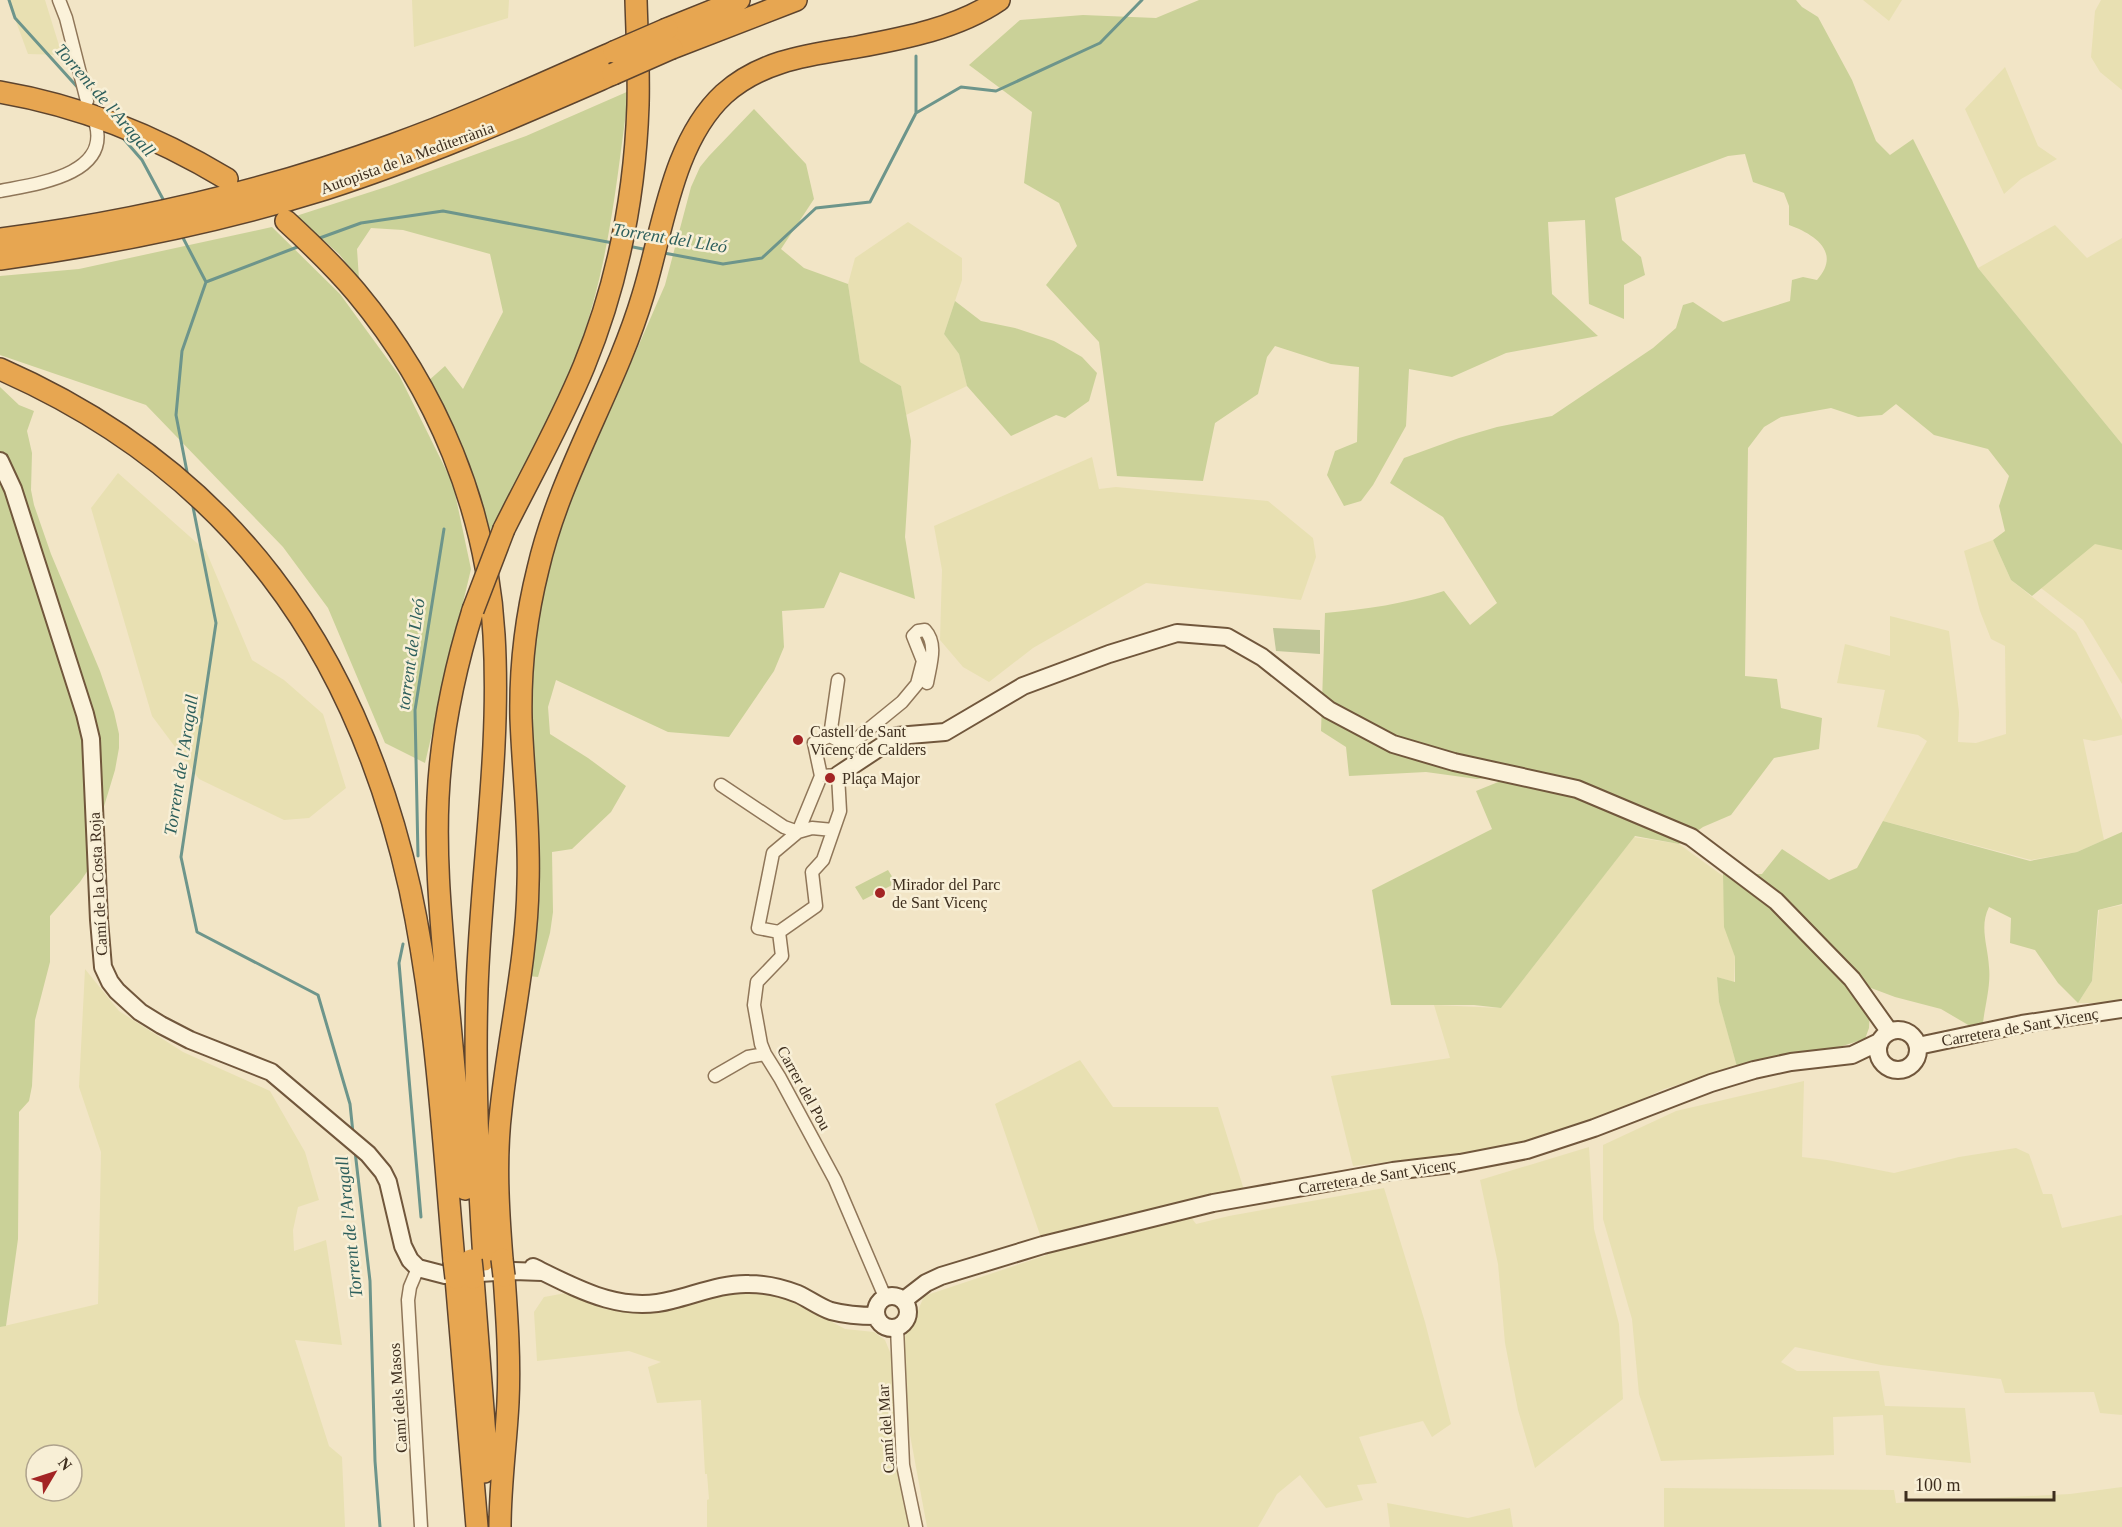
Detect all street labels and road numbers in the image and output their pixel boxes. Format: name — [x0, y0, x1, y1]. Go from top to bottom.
street label: Autopista de la Mediterrània — [318, 119, 496, 198]
street label: Camí de la Costa Roja — [86, 812, 111, 956]
street label: Carretera de Sant Vicenç — [1940, 1005, 2100, 1050]
street label: Carrer del Pou — [774, 1043, 834, 1133]
street label: Carretera de Sant Vicenç — [1297, 1155, 1457, 1198]
street label: Camí dels Masos — [386, 1342, 410, 1454]
street label: Camí del Mar — [874, 1383, 898, 1474]

